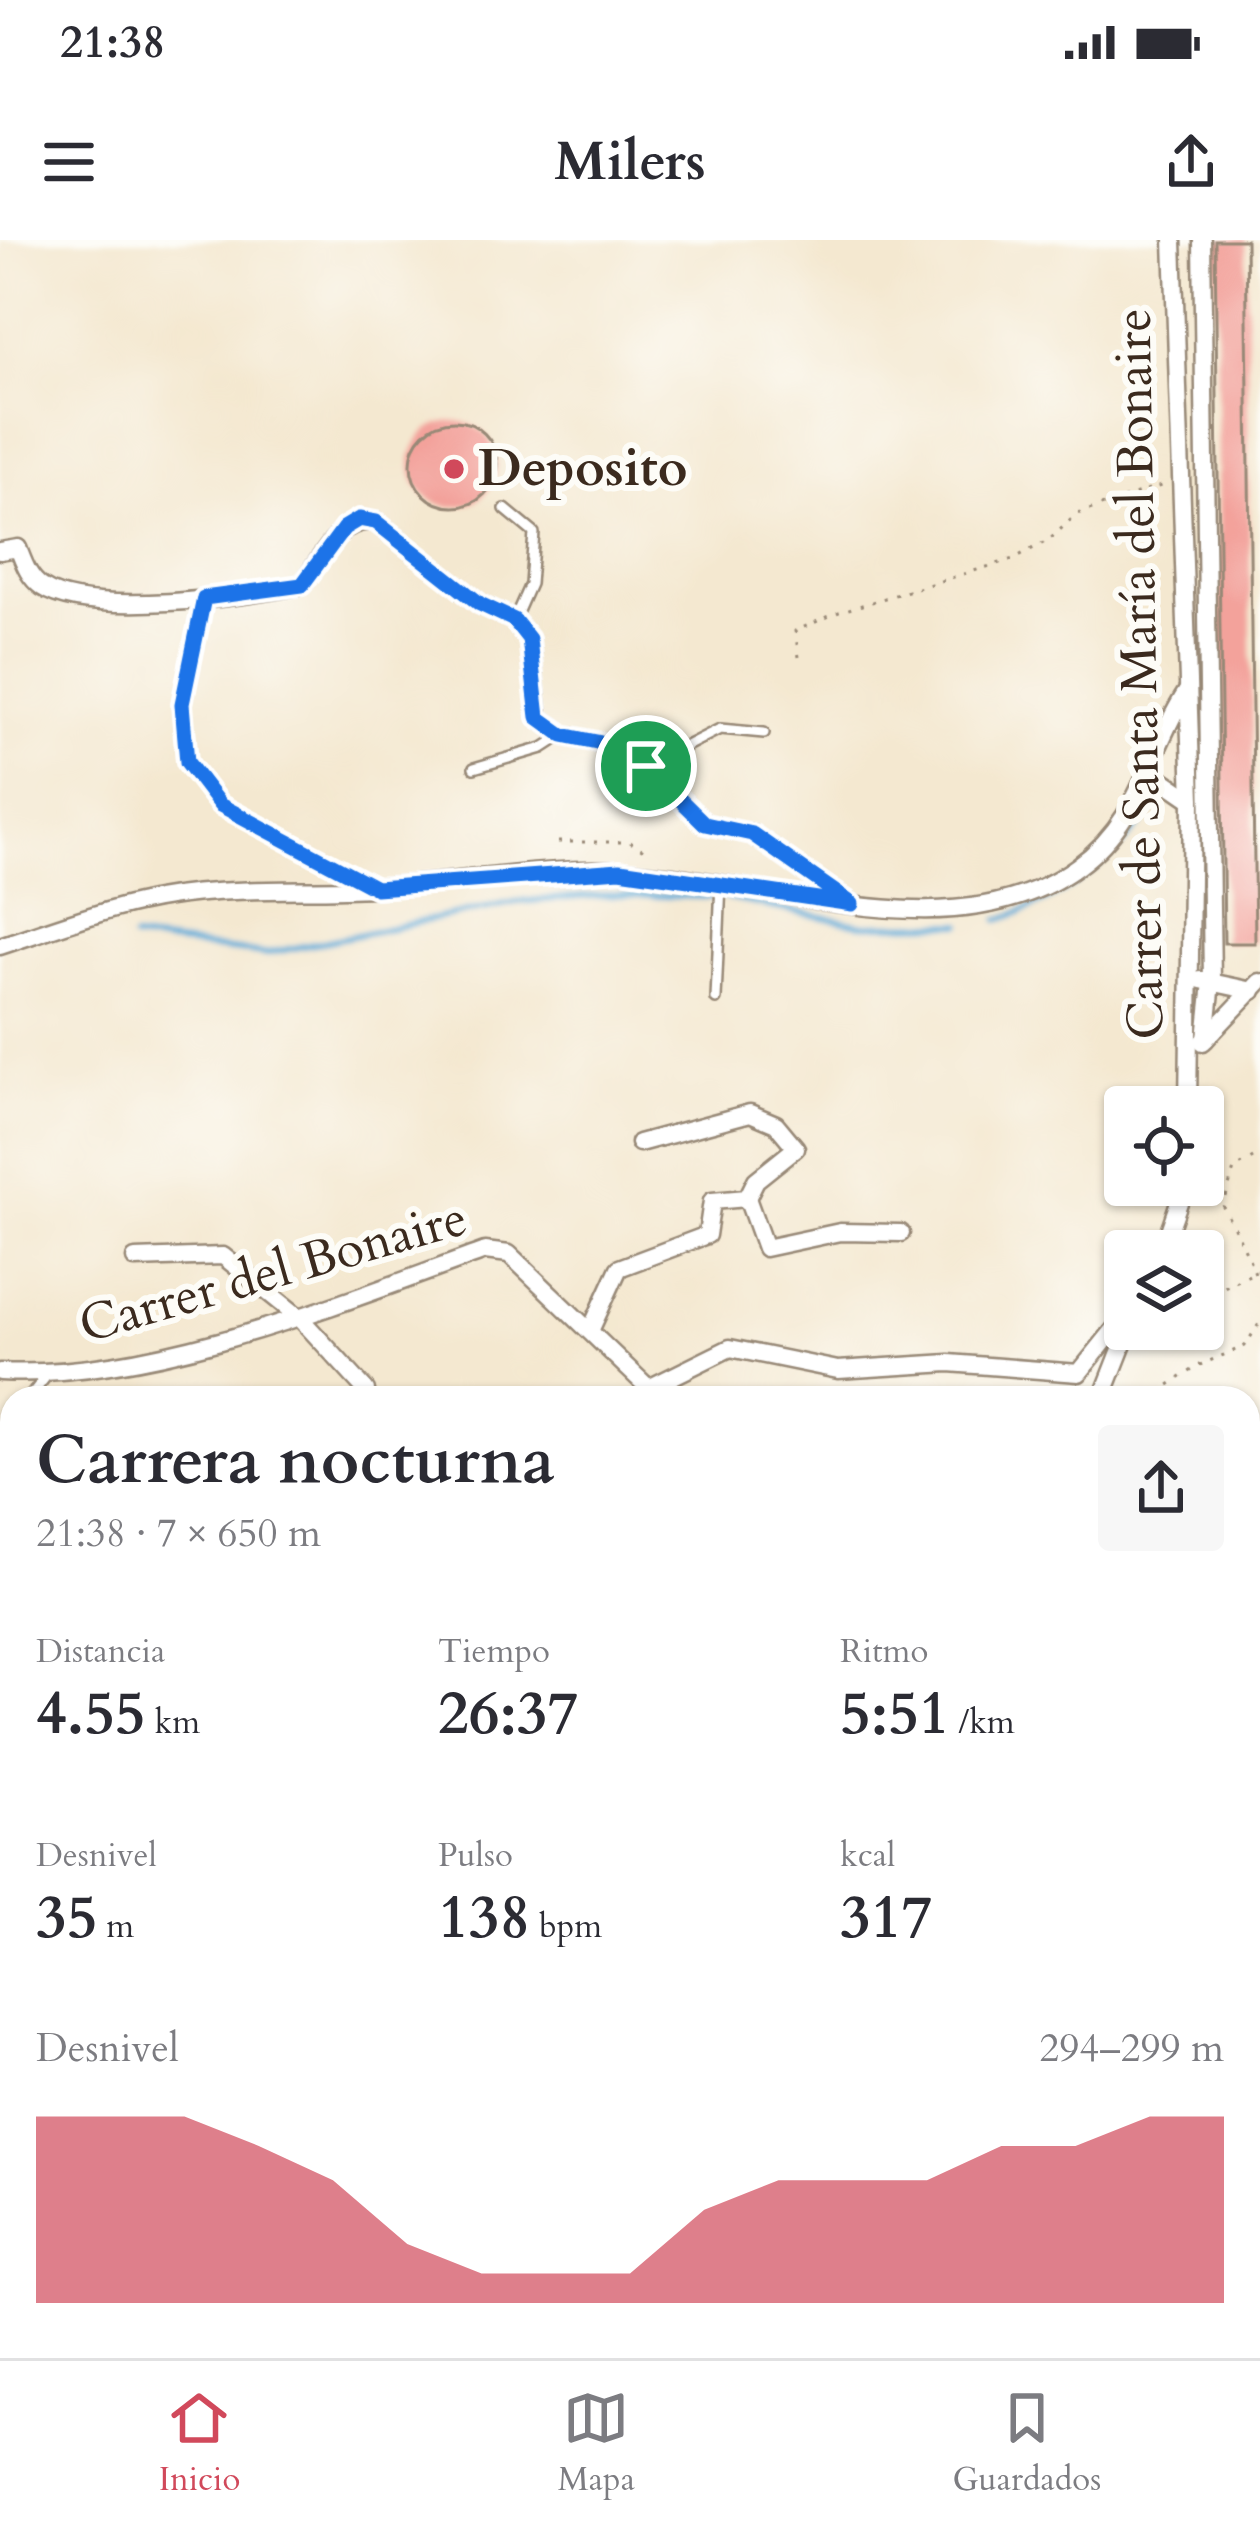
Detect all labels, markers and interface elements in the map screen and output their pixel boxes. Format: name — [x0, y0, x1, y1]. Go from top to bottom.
text: 21:38 — [60, 12, 165, 73]
text: Milers — [554, 126, 706, 199]
icon: menu — [36, 129, 102, 195]
icon: share — [1158, 129, 1224, 195]
street label: Carrer de Santa María del Bonaire — [1099, 308, 1181, 1040]
place label: Deposito — [478, 434, 688, 504]
marker: Deposito — [441, 456, 467, 482]
pin — [595, 715, 697, 817]
icon: arrive — [613, 733, 679, 799]
map controls — [1104, 1086, 1224, 1350]
button: locate — [1104, 1086, 1224, 1206]
street label: Carrer del Bonaire — [71, 1183, 475, 1361]
button: layers — [1104, 1230, 1224, 1350]
text: Carrera nocturna — [36, 1417, 555, 1506]
button: share — [1098, 1425, 1224, 1551]
text: 21:38 · 7 × 650 m — [36, 1507, 321, 1560]
text: Distancia — [36, 1629, 165, 1674]
text: Tiempo — [438, 1629, 550, 1674]
text: Ritmo — [840, 1629, 928, 1674]
text: 4.55 — [36, 1674, 146, 1755]
text: 26:37 — [438, 1674, 578, 1755]
text: 5:51 — [840, 1674, 950, 1755]
text: km — [146, 1700, 200, 1745]
text: /km — [950, 1700, 1015, 1745]
text: Desnivel — [36, 1833, 157, 1878]
text: Pulso — [438, 1833, 513, 1878]
text: kcal — [840, 1833, 895, 1878]
text: 35 — [36, 1878, 97, 1959]
text: 138 — [438, 1878, 530, 1959]
text: 317 — [840, 1878, 932, 1959]
text: m — [97, 1904, 134, 1949]
text: bpm — [530, 1904, 602, 1949]
text: Desnivel — [36, 2022, 179, 2075]
text: 294–299 m — [1039, 2022, 1224, 2075]
tab: Inicio — [159, 2385, 240, 2502]
tab: Mapa — [558, 2385, 635, 2502]
tab: Guardados — [952, 2385, 1101, 2502]

